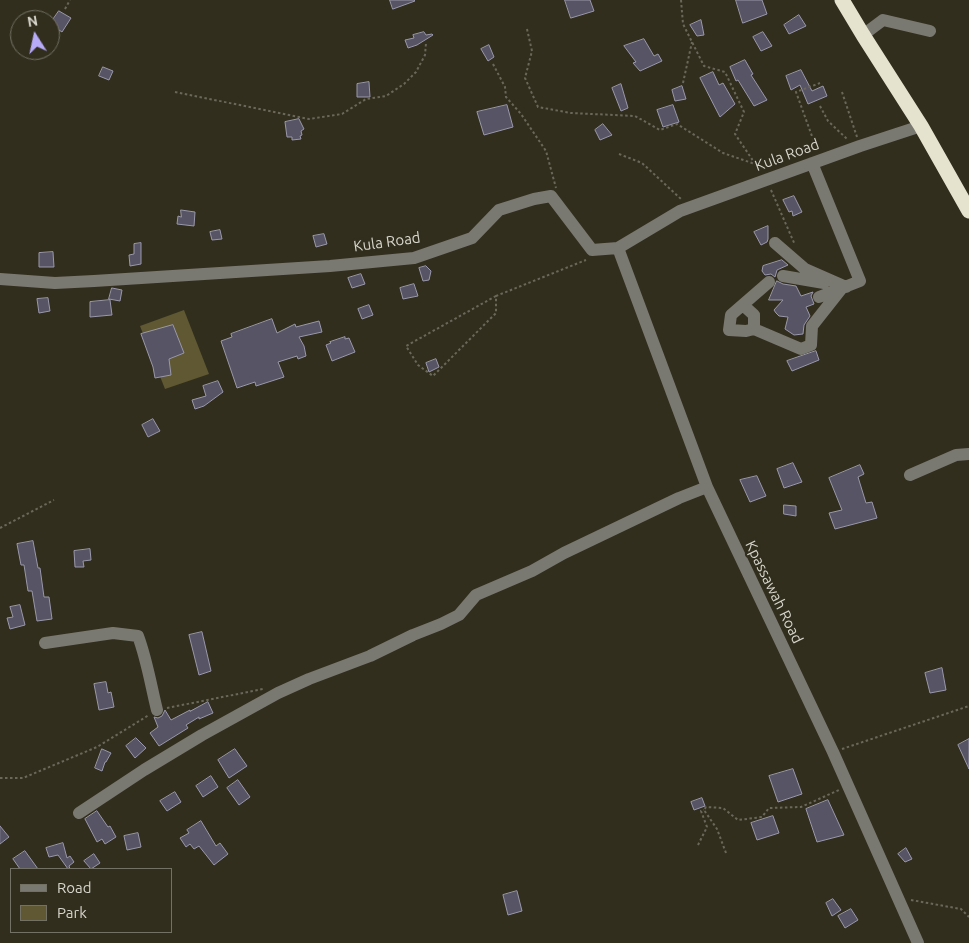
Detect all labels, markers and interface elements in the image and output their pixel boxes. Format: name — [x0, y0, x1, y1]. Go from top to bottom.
north arrow — [10, 10, 60, 60]
text: N — [26, 12, 39, 30]
street label: Kula Road — [752, 135, 822, 175]
street label: Kula Road — [352, 228, 422, 256]
street label: Kpassawah Road — [741, 538, 807, 646]
legend — [10, 868, 172, 933]
text: Road — [57, 879, 92, 896]
text: Park — [57, 904, 87, 921]

